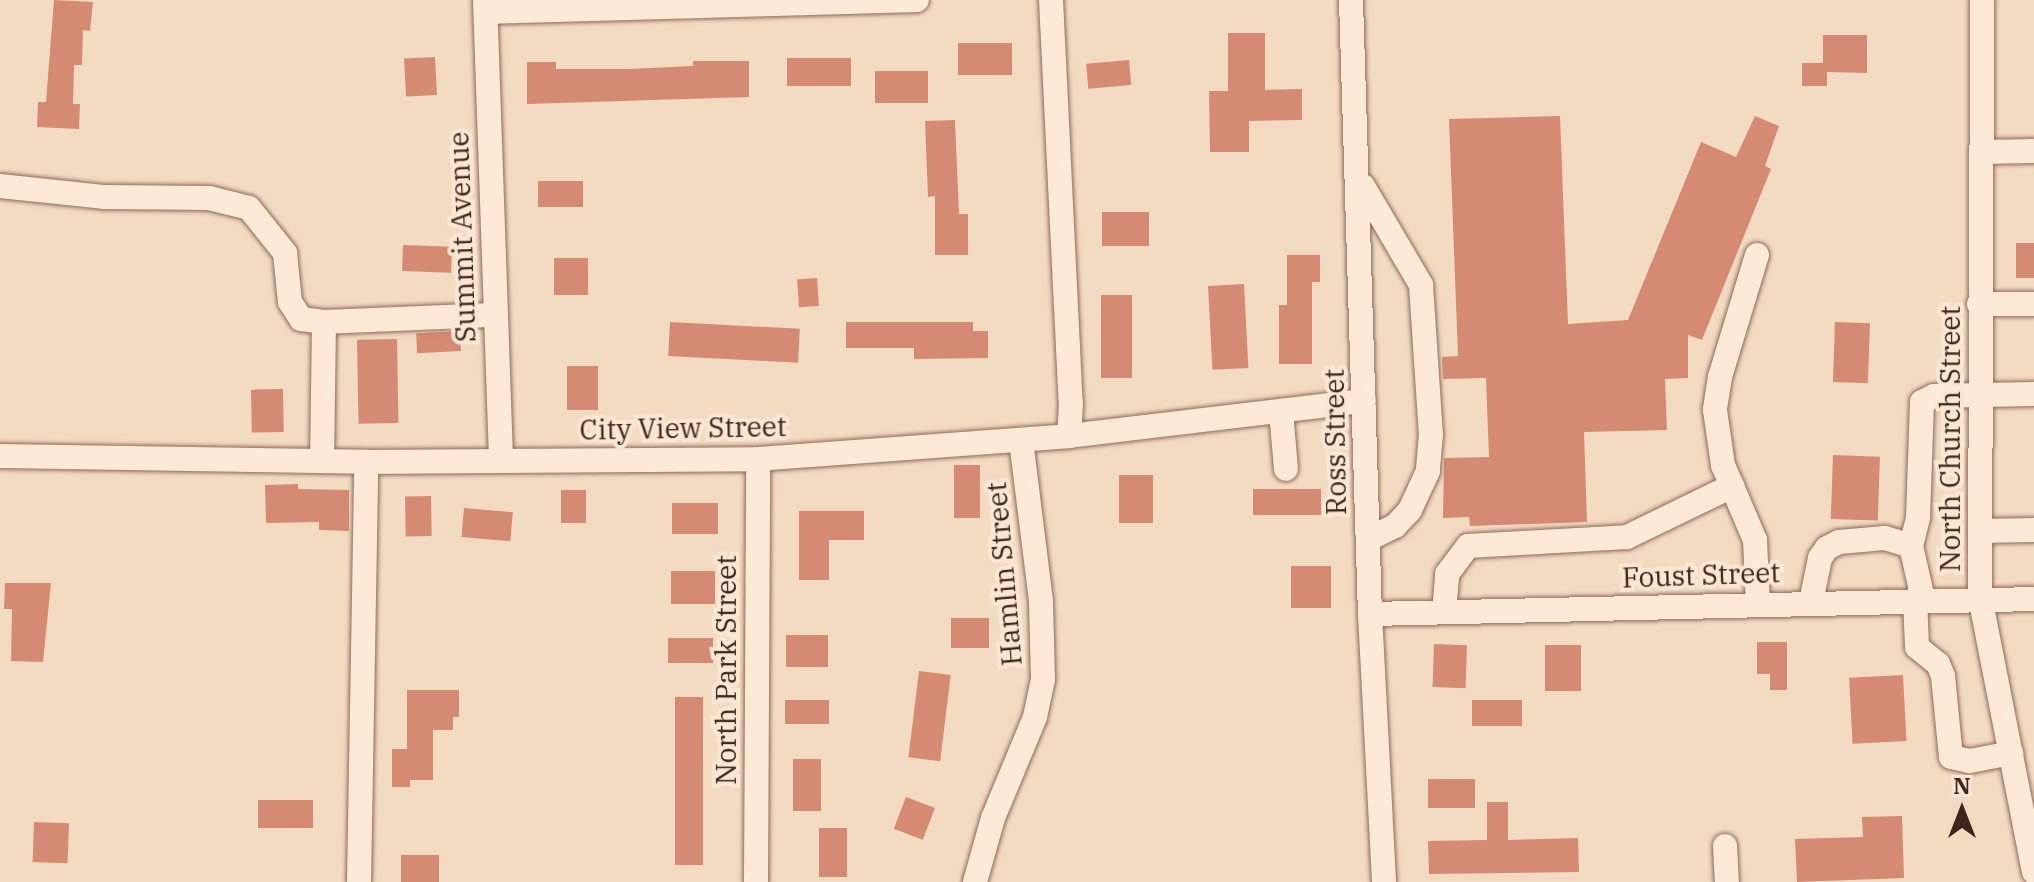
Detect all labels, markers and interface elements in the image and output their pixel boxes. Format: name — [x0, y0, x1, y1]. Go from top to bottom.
street label: Summit Avenue — [442, 131, 482, 343]
street label: North Church Street — [1933, 306, 1967, 572]
street label: Ross Street — [1317, 368, 1353, 516]
street label: City View Street — [579, 409, 787, 447]
street label: Hamlin Street — [979, 481, 1029, 667]
street label: North Park Street — [709, 555, 743, 785]
street label: Foust Street — [1621, 555, 1781, 595]
north arrow — [1922, 770, 2002, 850]
text: N — [1953, 771, 1971, 800]

